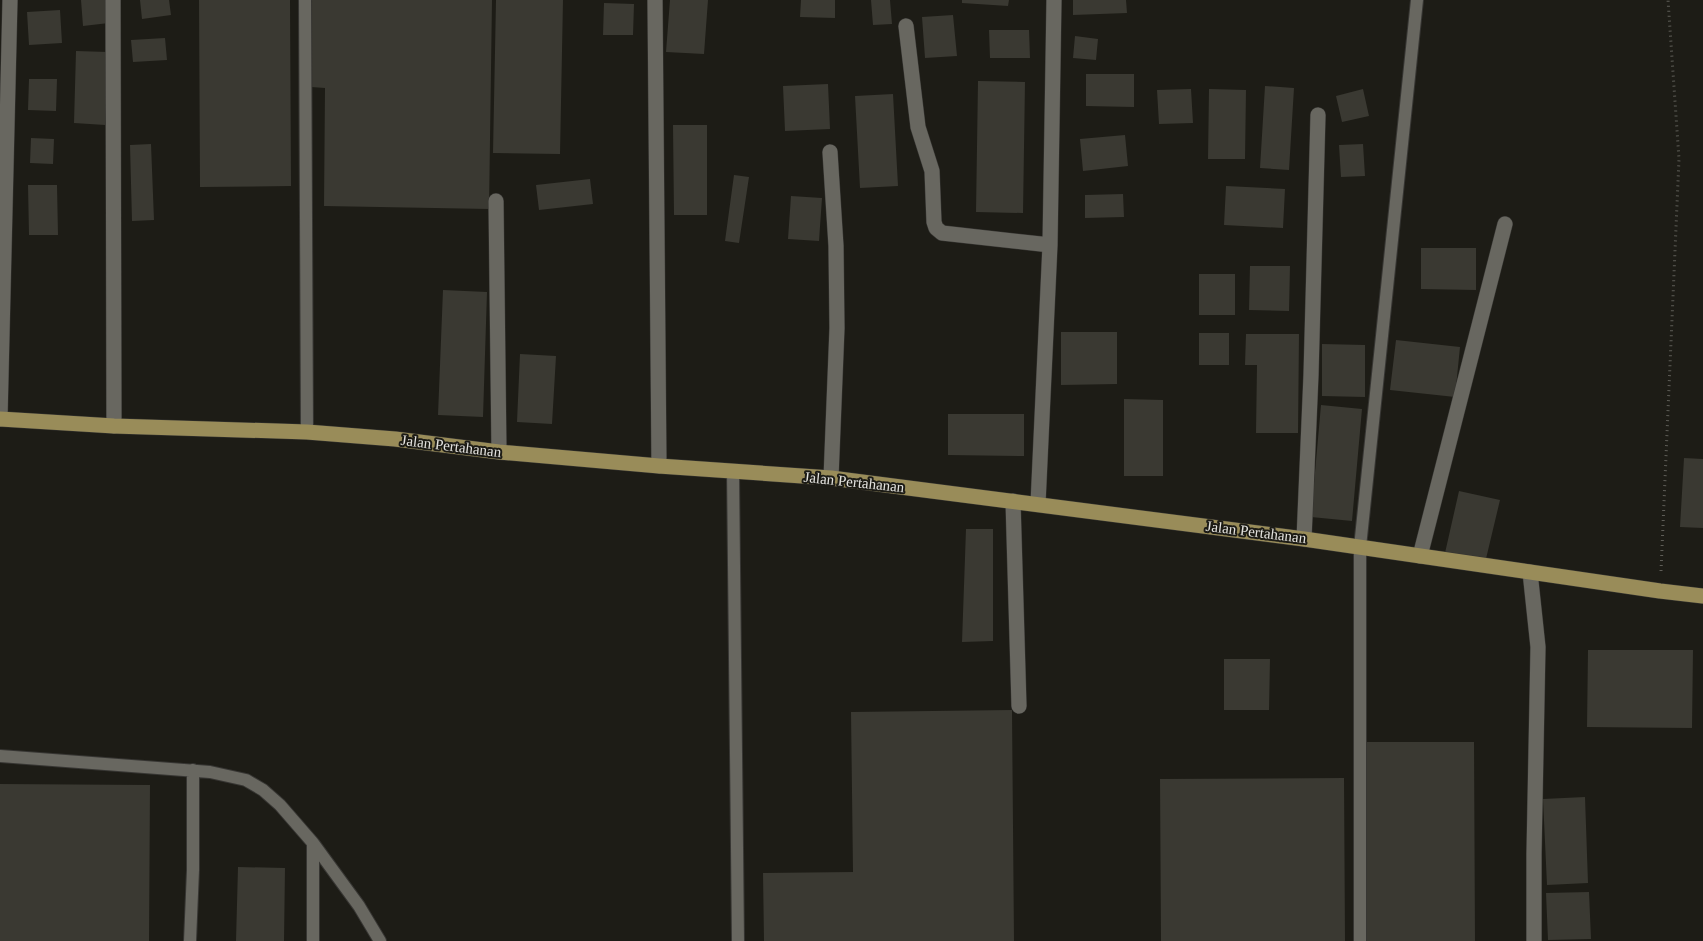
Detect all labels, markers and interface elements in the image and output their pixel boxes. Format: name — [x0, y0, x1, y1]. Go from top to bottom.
street label: Jalan Pertahanan — [400, 432, 503, 460]
street label: Jalan Pertahanan — [803, 469, 906, 495]
street label: Jalan Pertahanan — [1205, 518, 1308, 546]

